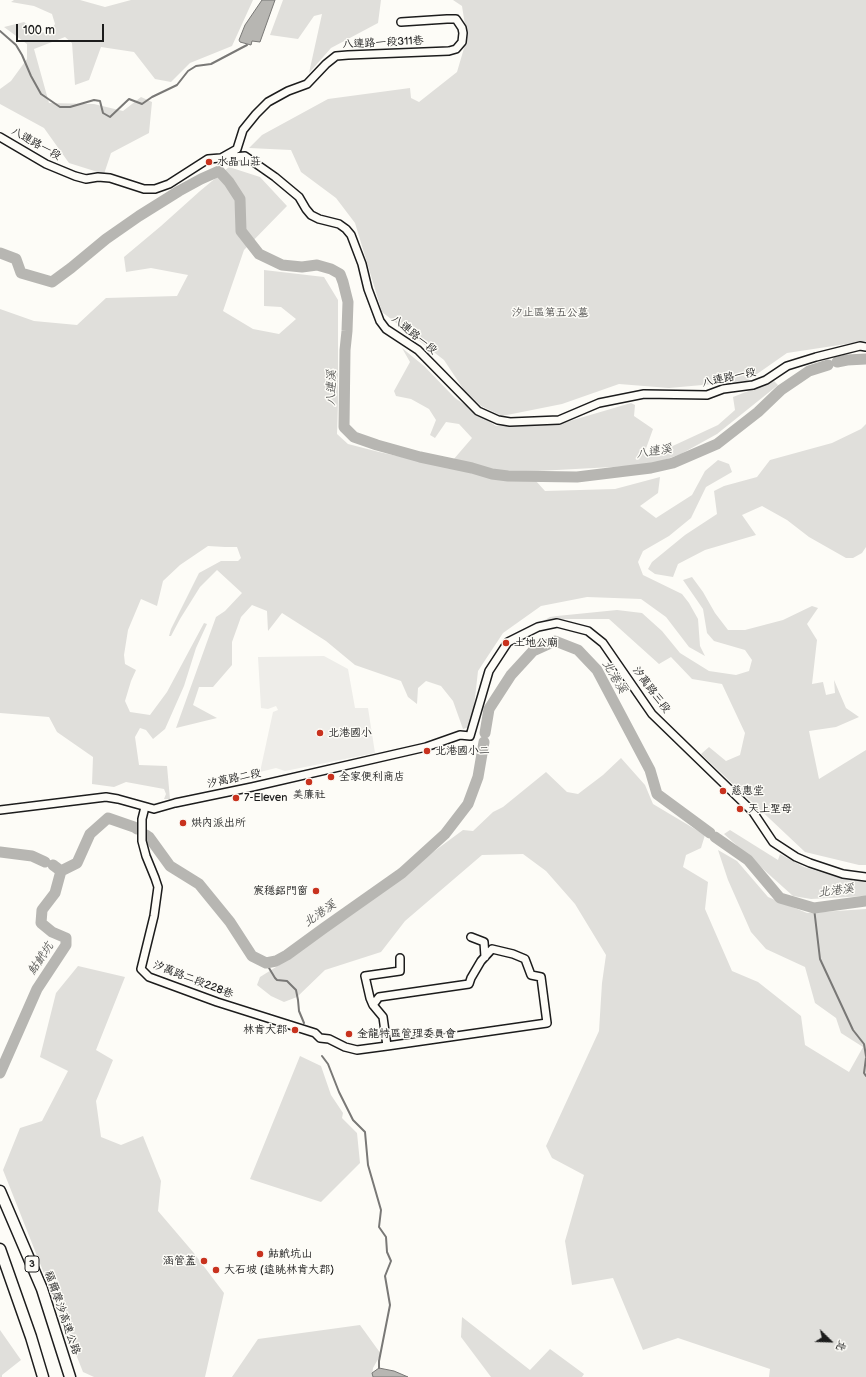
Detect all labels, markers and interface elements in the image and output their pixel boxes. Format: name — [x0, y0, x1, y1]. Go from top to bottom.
scale bar — [18, 16, 106, 42]
text: 100 m — [23, 23, 55, 38]
street label: 八連路一段311巷 — [342, 34, 424, 52]
street label: 八連路一段 — [9, 125, 63, 163]
place label: 水晶山莊 — [217, 155, 261, 169]
marker: 水晶山莊 — [204, 157, 214, 167]
park label: 汐止區第五公墓 — [512, 306, 588, 320]
street label: 八連路一段 — [388, 313, 440, 357]
street label: 八連路一段 — [701, 366, 757, 390]
water label: 八連溪 — [324, 370, 340, 406]
water label: 八連溪 — [635, 442, 673, 462]
place label: 土地公廟 — [514, 636, 558, 650]
marker: 土地公廟 — [501, 638, 511, 648]
water label: 北港溪 — [599, 658, 629, 696]
street label: 汐萬路三段 — [629, 664, 673, 716]
place label: 北港國小 — [328, 726, 372, 740]
marker: 北港國小 — [315, 728, 325, 738]
place label: 北港國小二 — [435, 744, 490, 758]
marker: 北港國小二 — [422, 746, 432, 756]
street label: 汐萬路二段 — [206, 767, 262, 791]
place label: 全家便利商店 — [339, 770, 405, 784]
marker: 全家便利商店 — [326, 772, 336, 782]
marker: 美廉社 — [304, 777, 314, 787]
place label: 慈惠堂 — [731, 784, 764, 798]
marker: 慈惠堂 — [718, 786, 728, 796]
place label: 美廉社 — [293, 788, 325, 802]
place label: 7-Eleven — [244, 791, 287, 805]
marker: 7-Eleven — [231, 793, 241, 803]
place label: 天上聖母 — [748, 802, 792, 816]
marker: 天上聖母 — [735, 804, 745, 814]
place label: 烘內派出所 — [191, 816, 246, 830]
marker: 烘內派出所 — [178, 818, 188, 828]
water label: 北港溪 — [817, 882, 855, 900]
place label: 宸穩鋁門窗 — [253, 884, 308, 898]
marker: 宸穩鋁門窗 — [311, 886, 321, 896]
water label: 北港溪 — [301, 898, 339, 930]
water label: 鮕鮘坑 — [25, 940, 57, 978]
street label: 汐萬路二段228巷 — [151, 959, 235, 1001]
place label: 林肯大郡 — [243, 1023, 287, 1037]
marker: 林肯大郡 — [290, 1025, 300, 1035]
place label: 金龍特區管理委員會 — [357, 1027, 456, 1041]
marker: 金龍特區管理委員會 — [344, 1029, 354, 1039]
place label: 鮕鮘坑山 — [268, 1247, 312, 1261]
marker: 鮕鮘坑山 — [255, 1249, 265, 1259]
place label: 涵管蓋 — [163, 1254, 196, 1268]
road number: 3 — [25, 1256, 39, 1272]
marker: 涵管蓋 — [199, 1256, 209, 1266]
place label: 大石坡 (遠眺林肯大郡) — [224, 1263, 334, 1277]
marker: 大石坡 (遠眺林肯大郡) — [211, 1265, 221, 1275]
street label: 福爾摩沙高速公路 — [41, 1269, 83, 1357]
north arrow — [810, 1321, 850, 1361]
text: 北 — [833, 1338, 850, 1353]

